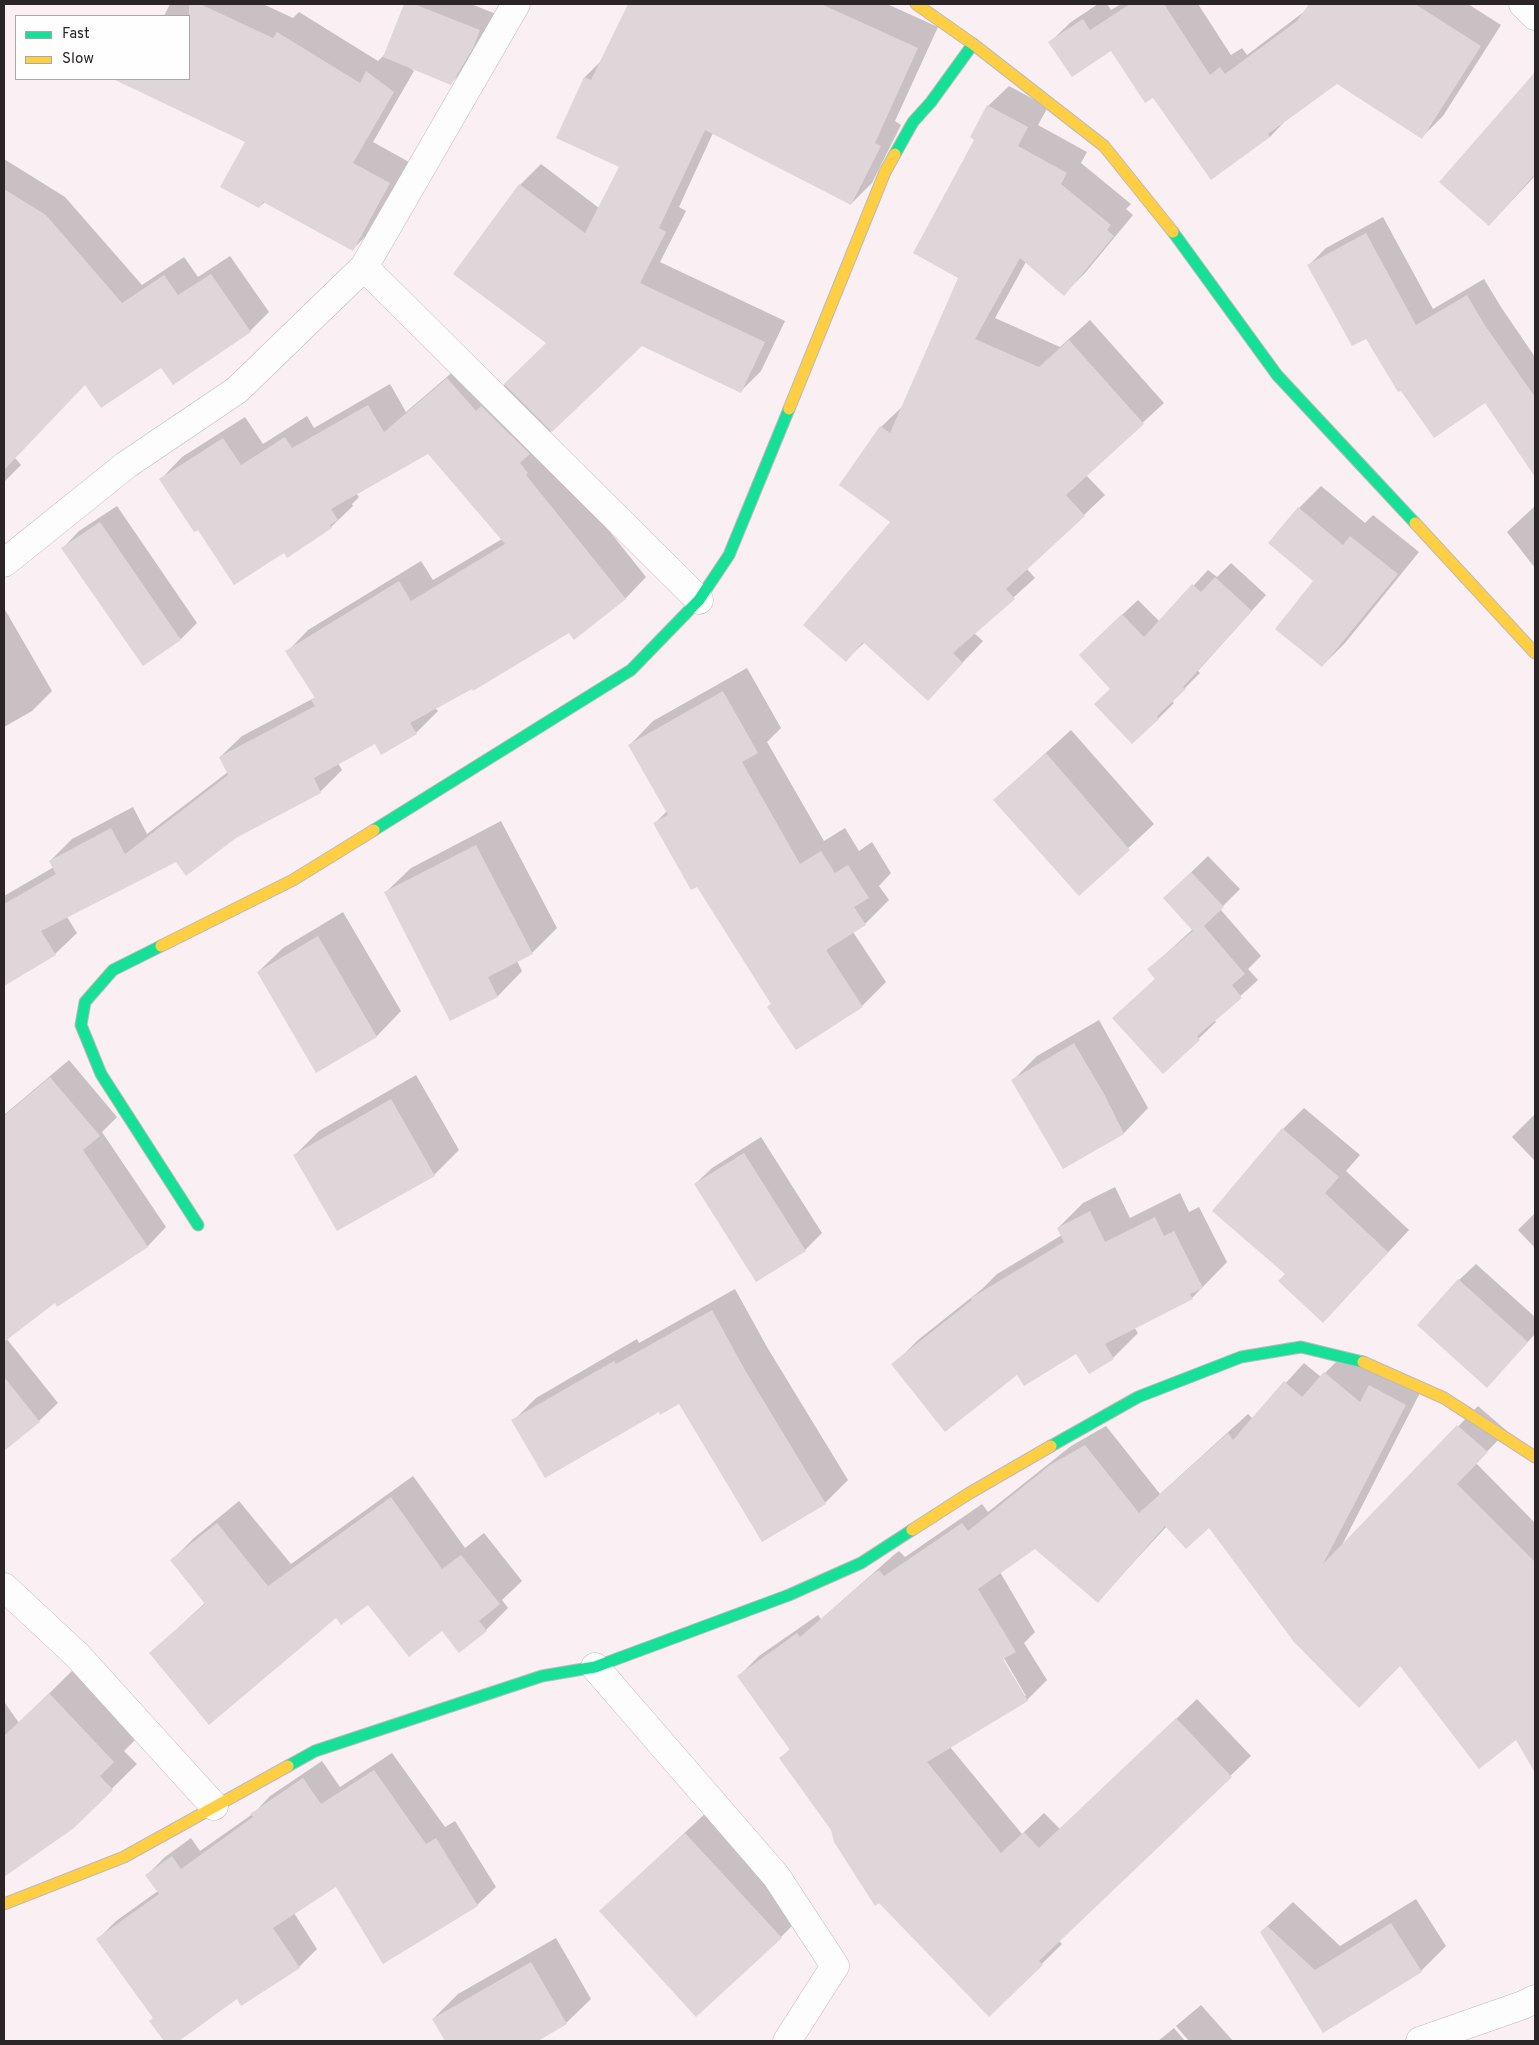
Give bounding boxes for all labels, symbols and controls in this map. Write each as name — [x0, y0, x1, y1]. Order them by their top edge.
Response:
legend — [15, 15, 190, 80]
text: Fast — [62, 25, 90, 44]
text: Slow — [62, 50, 94, 69]

